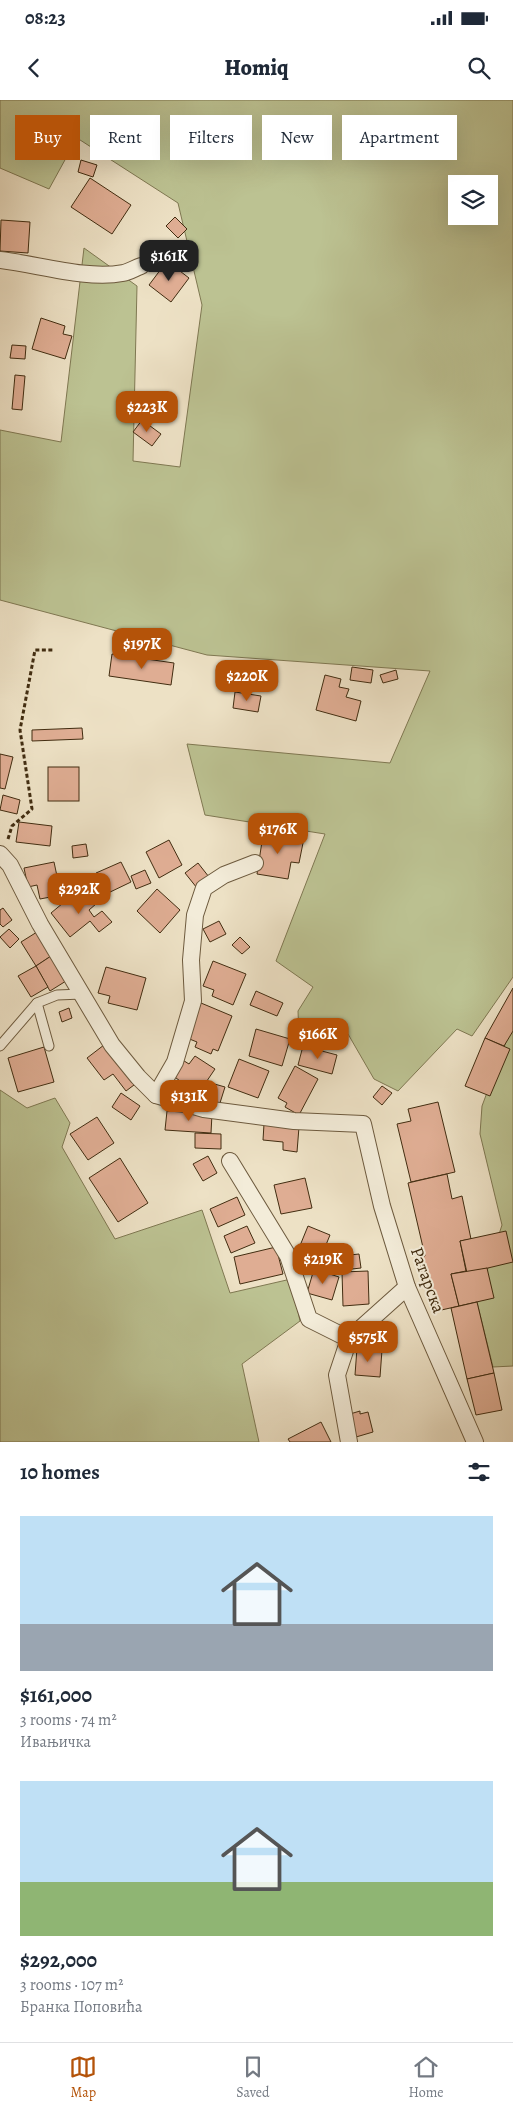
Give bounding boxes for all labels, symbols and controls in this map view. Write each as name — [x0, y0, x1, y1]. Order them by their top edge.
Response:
text: 08:23 — [25, 5, 66, 31]
text: Homiq — [225, 53, 288, 83]
icon: back — [20, 54, 48, 82]
icon: search — [465, 54, 493, 82]
chip: Buy — [15, 115, 80, 160]
chip: Rent — [90, 115, 160, 160]
chip: Filters — [170, 115, 252, 160]
chip: New — [262, 115, 332, 160]
chip: Apartment — [342, 115, 457, 160]
map controls — [448, 175, 498, 225]
button: layers — [448, 175, 498, 225]
pin: $161K — [134, 240, 204, 282]
text: $161K — [151, 245, 187, 267]
pin: $223K — [112, 390, 182, 433]
text: $223K — [127, 396, 167, 418]
pin: $197K — [107, 628, 177, 670]
text: $197K — [123, 633, 161, 655]
pin: $220K — [212, 660, 282, 702]
text: $220K — [226, 665, 268, 687]
pin: $176K — [243, 812, 313, 855]
text: $176K — [259, 818, 297, 840]
pin: $292K — [44, 872, 114, 915]
text: $292K — [59, 878, 99, 900]
pin: $166K — [283, 1018, 353, 1060]
text: $166K — [299, 1023, 337, 1045]
pin: $131K — [154, 1080, 224, 1122]
text: $131K — [171, 1085, 207, 1107]
pin: $219K — [288, 1242, 358, 1285]
street label: Ратарска — [405, 1244, 451, 1317]
text: $219K — [304, 1248, 342, 1270]
pin: $575K — [333, 1320, 403, 1363]
text: $575K — [349, 1326, 387, 1348]
text: 10 homes — [20, 1458, 100, 1486]
icon: filters — [465, 1458, 493, 1486]
icon: home — [212, 1549, 302, 1639]
text: $161,000 — [20, 1681, 92, 1709]
text: 3 rooms · 74 m² — [20, 1709, 117, 1731]
text: Ивањичка — [20, 1731, 91, 1753]
icon: home — [212, 1814, 302, 1904]
text: $292,000 — [20, 1946, 97, 1974]
text: 3 rooms · 107 m² — [20, 1974, 123, 1996]
text: Бранка Поповића — [20, 1996, 142, 2018]
tab: Map — [69, 2053, 97, 2102]
tab: Saved — [236, 2053, 270, 2102]
tab: Home — [408, 2053, 444, 2102]

